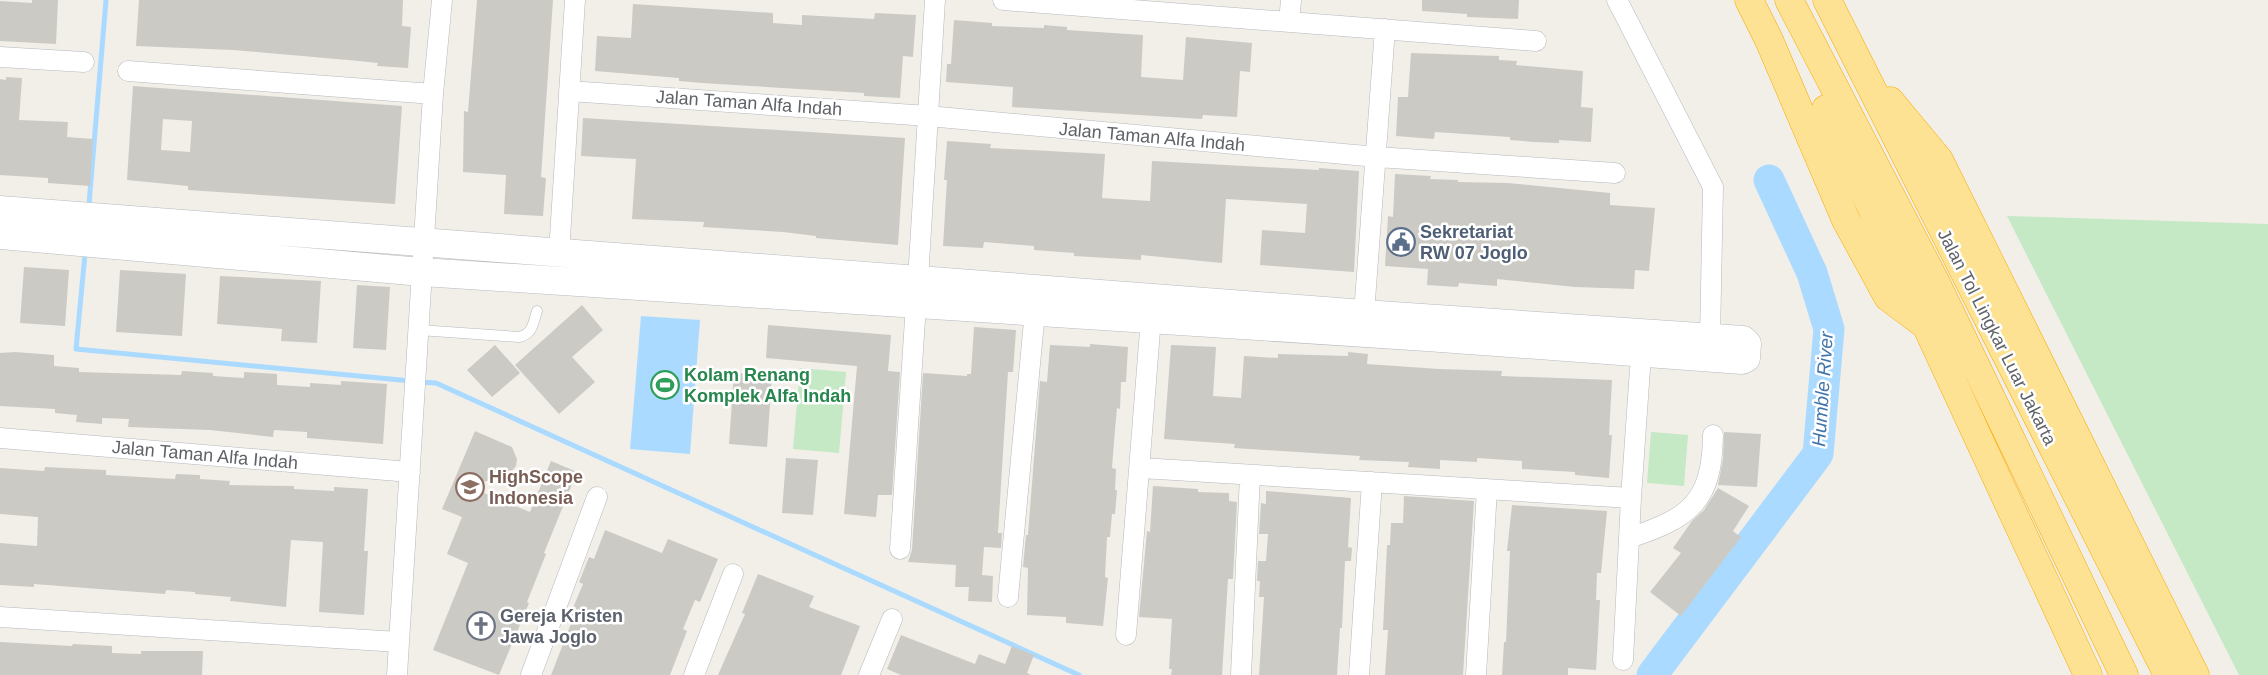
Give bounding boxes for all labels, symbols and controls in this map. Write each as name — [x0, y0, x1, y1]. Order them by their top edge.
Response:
street label: Jalan Taman Alfa Indah — [655, 87, 843, 119]
street label: Jalan Taman Alfa Indah — [1058, 119, 1246, 155]
place label: Sekretariat RW 07 Joglo — [1420, 222, 1528, 263]
street label: Jalan Tol Lingkar Luar Jakarta — [1934, 226, 2061, 449]
public building icon: Sekretariat RW 07 Joglo — [1386, 227, 1416, 257]
water label: Humble River — [1808, 330, 1837, 447]
place label: Kolam Renang Komplek Alfa Indah — [684, 365, 851, 406]
sports icon: Kolam Renang Komplek Alfa Indah — [650, 370, 680, 400]
street label: Jalan Taman Alfa Indah — [111, 437, 299, 473]
place label: HighScope Indonesia — [489, 467, 583, 508]
school or university icon: HighScope Indonesia — [455, 472, 485, 502]
place label: Gereja Kristen Jawa Joglo — [500, 606, 623, 647]
church icon: Gereja Kristen Jawa Joglo — [466, 611, 496, 641]

